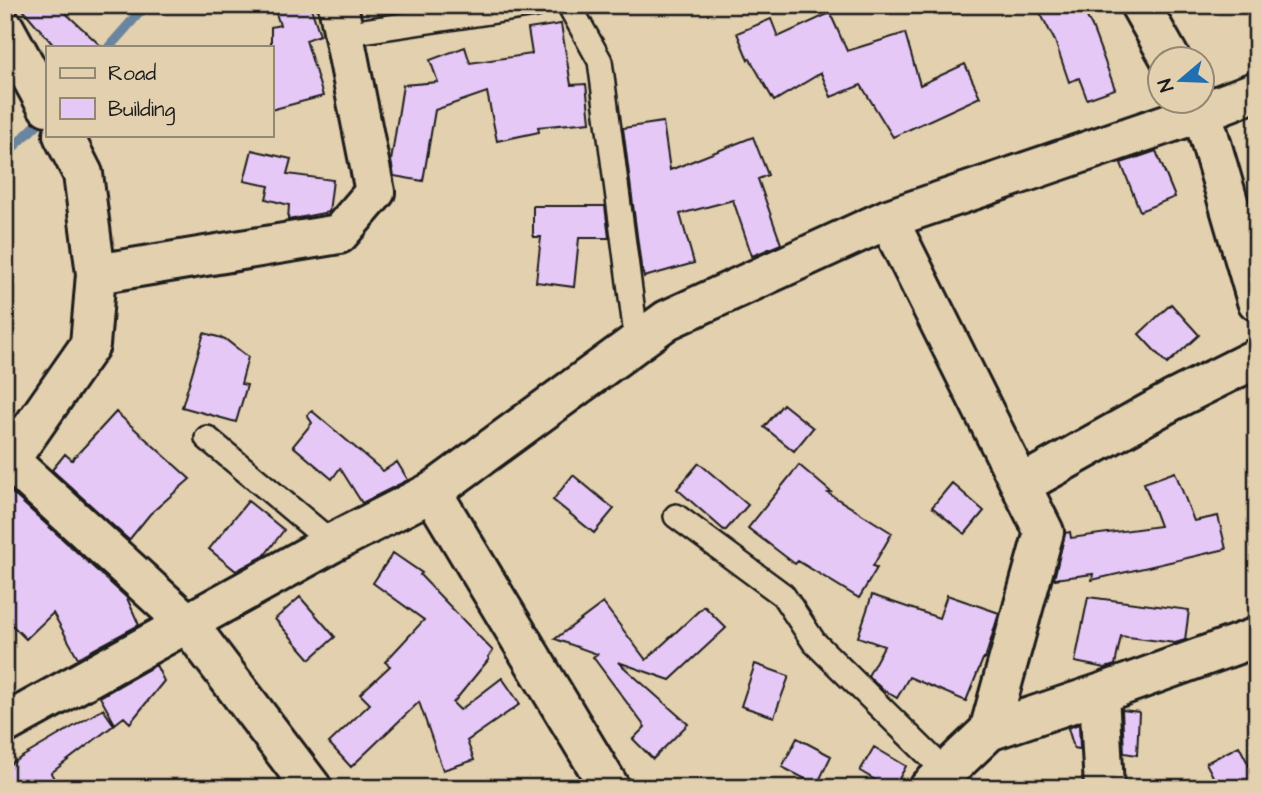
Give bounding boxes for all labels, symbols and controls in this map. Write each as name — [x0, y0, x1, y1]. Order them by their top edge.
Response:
legend — [46, 46, 273, 136]
north arrow — [1146, 46, 1216, 116]
text: Road — [108, 59, 156, 88]
text: N — [1152, 75, 1181, 95]
text: Building — [108, 95, 176, 126]

